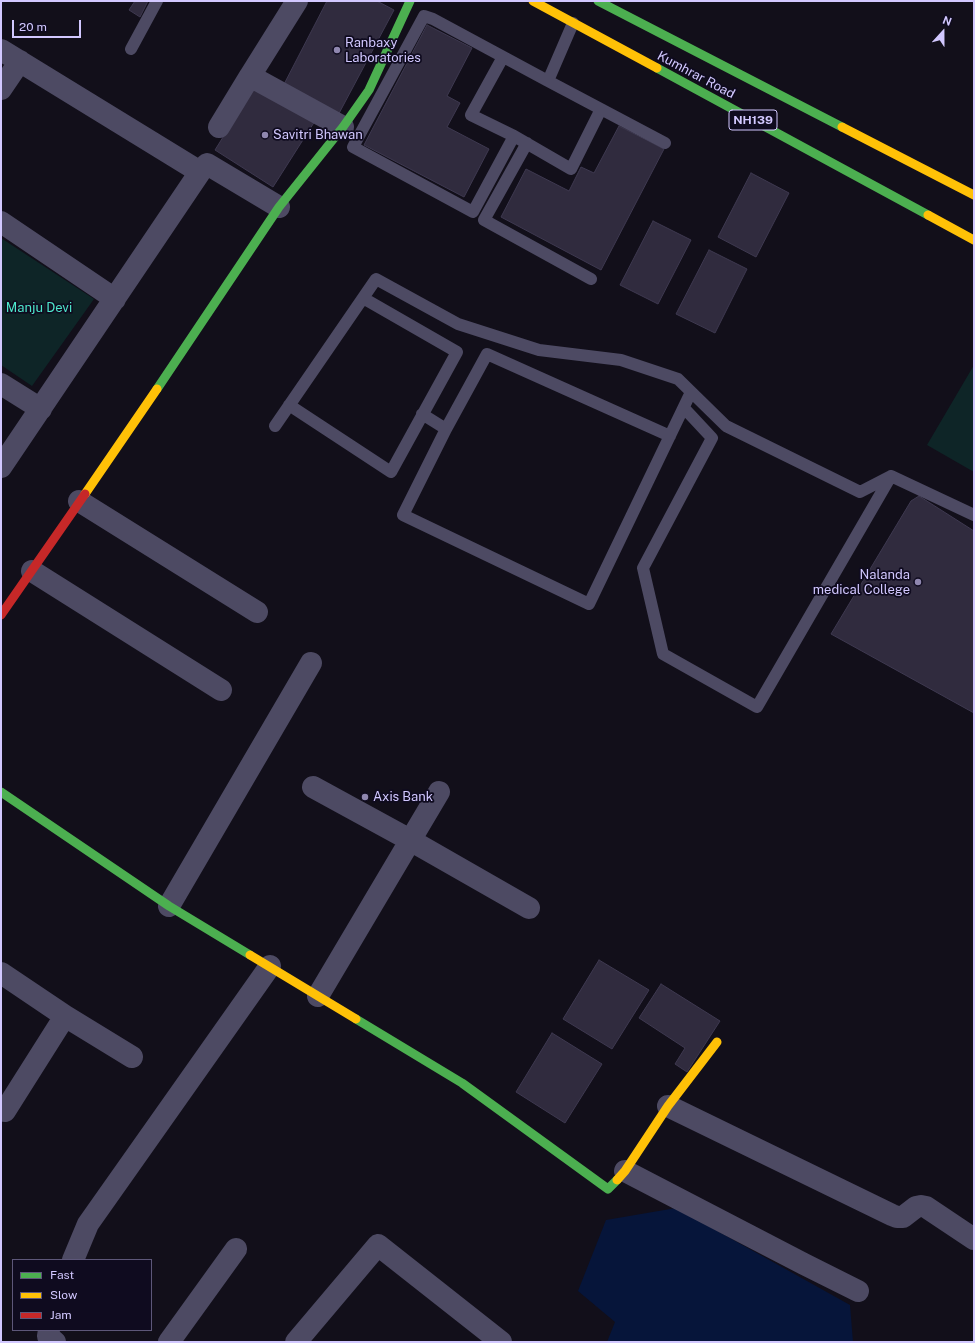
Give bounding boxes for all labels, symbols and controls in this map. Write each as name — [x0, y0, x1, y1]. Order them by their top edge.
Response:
scale bar — [14, 12, 83, 38]
north arrow — [923, 12, 963, 52]
text: N — [941, 14, 953, 28]
text: 20 m — [19, 20, 47, 34]
place label: Ranbaxy Laboratories — [345, 35, 421, 66]
marker: Ranbaxy Laboratories — [332, 45, 342, 55]
street label: Kumhrar Road — [654, 48, 738, 102]
road number: NH139 — [729, 110, 777, 130]
place label: Savitri Bhawan — [273, 127, 363, 143]
marker: Savitri Bhawan — [260, 130, 270, 140]
park label: Manju Devi — [6, 300, 72, 316]
place label: Nalanda medical College — [813, 567, 910, 598]
marker: Nalanda medical College — [913, 577, 923, 587]
place label: Axis Bank — [373, 789, 433, 805]
marker: Axis Bank — [360, 792, 370, 802]
legend — [12, 1259, 152, 1331]
text: Fast — [50, 1268, 74, 1282]
text: Slow — [50, 1288, 77, 1302]
text: Jam — [50, 1308, 72, 1322]

